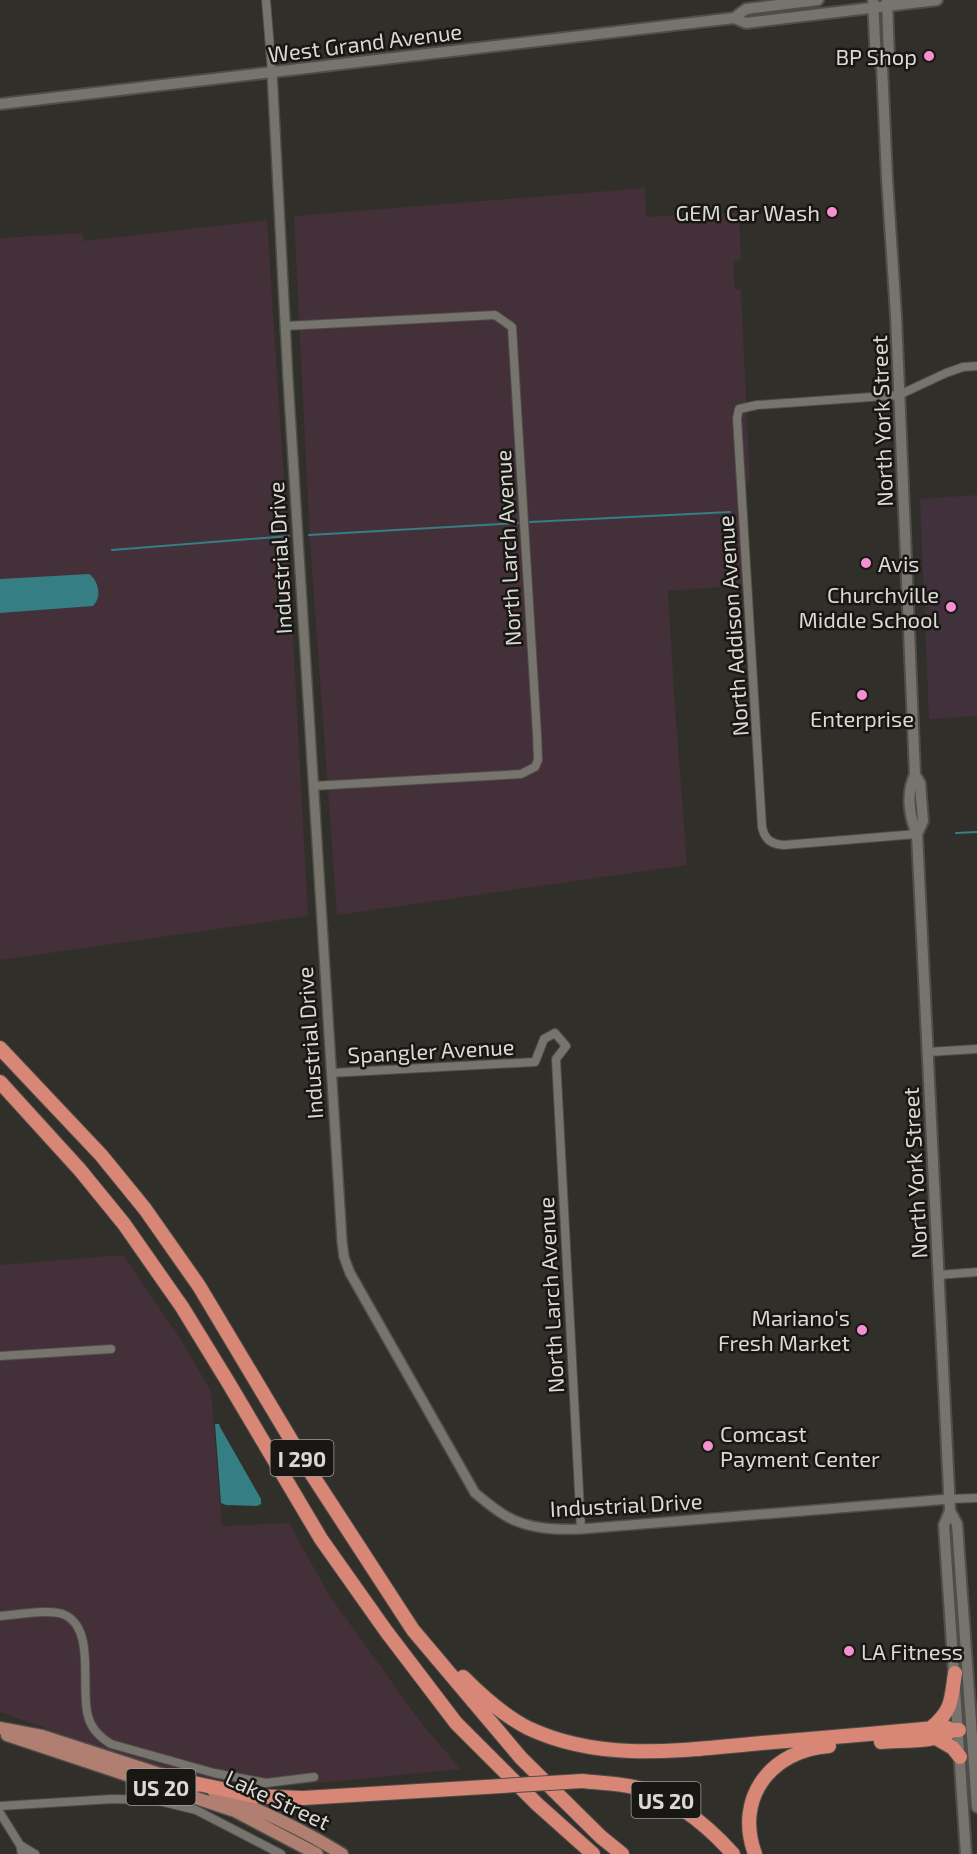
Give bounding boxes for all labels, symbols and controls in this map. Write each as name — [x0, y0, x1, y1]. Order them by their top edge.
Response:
street label: West Grand Avenue — [267, 17, 463, 67]
place label: BP Shop — [835, 43, 917, 69]
marker: BP Shop — [922, 49, 936, 63]
place label: GEM Car Wash — [675, 199, 820, 225]
marker: GEM Car Wash — [825, 205, 839, 219]
street label: North York Street — [865, 335, 897, 507]
street label: North Larch Avenue — [489, 449, 525, 647]
street label: Industrial Drive — [262, 481, 296, 635]
street label: North Addison Avenue — [711, 515, 753, 737]
place label: Avis — [878, 550, 920, 576]
marker: Avis — [859, 556, 873, 570]
place label: Churchville Middle School — [798, 581, 939, 632]
marker: Churchville Middle School — [944, 600, 958, 614]
marker: Enterprise — [855, 688, 869, 702]
place label: Enterprise — [810, 705, 914, 731]
street label: Industrial Drive — [291, 966, 327, 1120]
street label: Spangler Avenue — [347, 1033, 515, 1067]
street label: North York Street — [897, 1087, 931, 1259]
street label: North Larch Avenue — [532, 1196, 568, 1394]
place label: Mariano's Fresh Market — [718, 1304, 850, 1355]
marker: Mariano's Fresh Market — [855, 1323, 869, 1337]
place label: Comcast Payment Center — [720, 1420, 880, 1471]
marker: Comcast Payment Center — [701, 1439, 715, 1453]
road number: I 290 — [270, 1440, 334, 1476]
street label: Industrial Drive — [549, 1487, 703, 1521]
place label: LA Fitness — [861, 1638, 963, 1664]
marker: LA Fitness — [842, 1644, 856, 1658]
street label: Lake Street — [222, 1764, 334, 1834]
road number: US 20 — [126, 1769, 195, 1805]
road number: US 20 — [632, 1782, 700, 1818]

